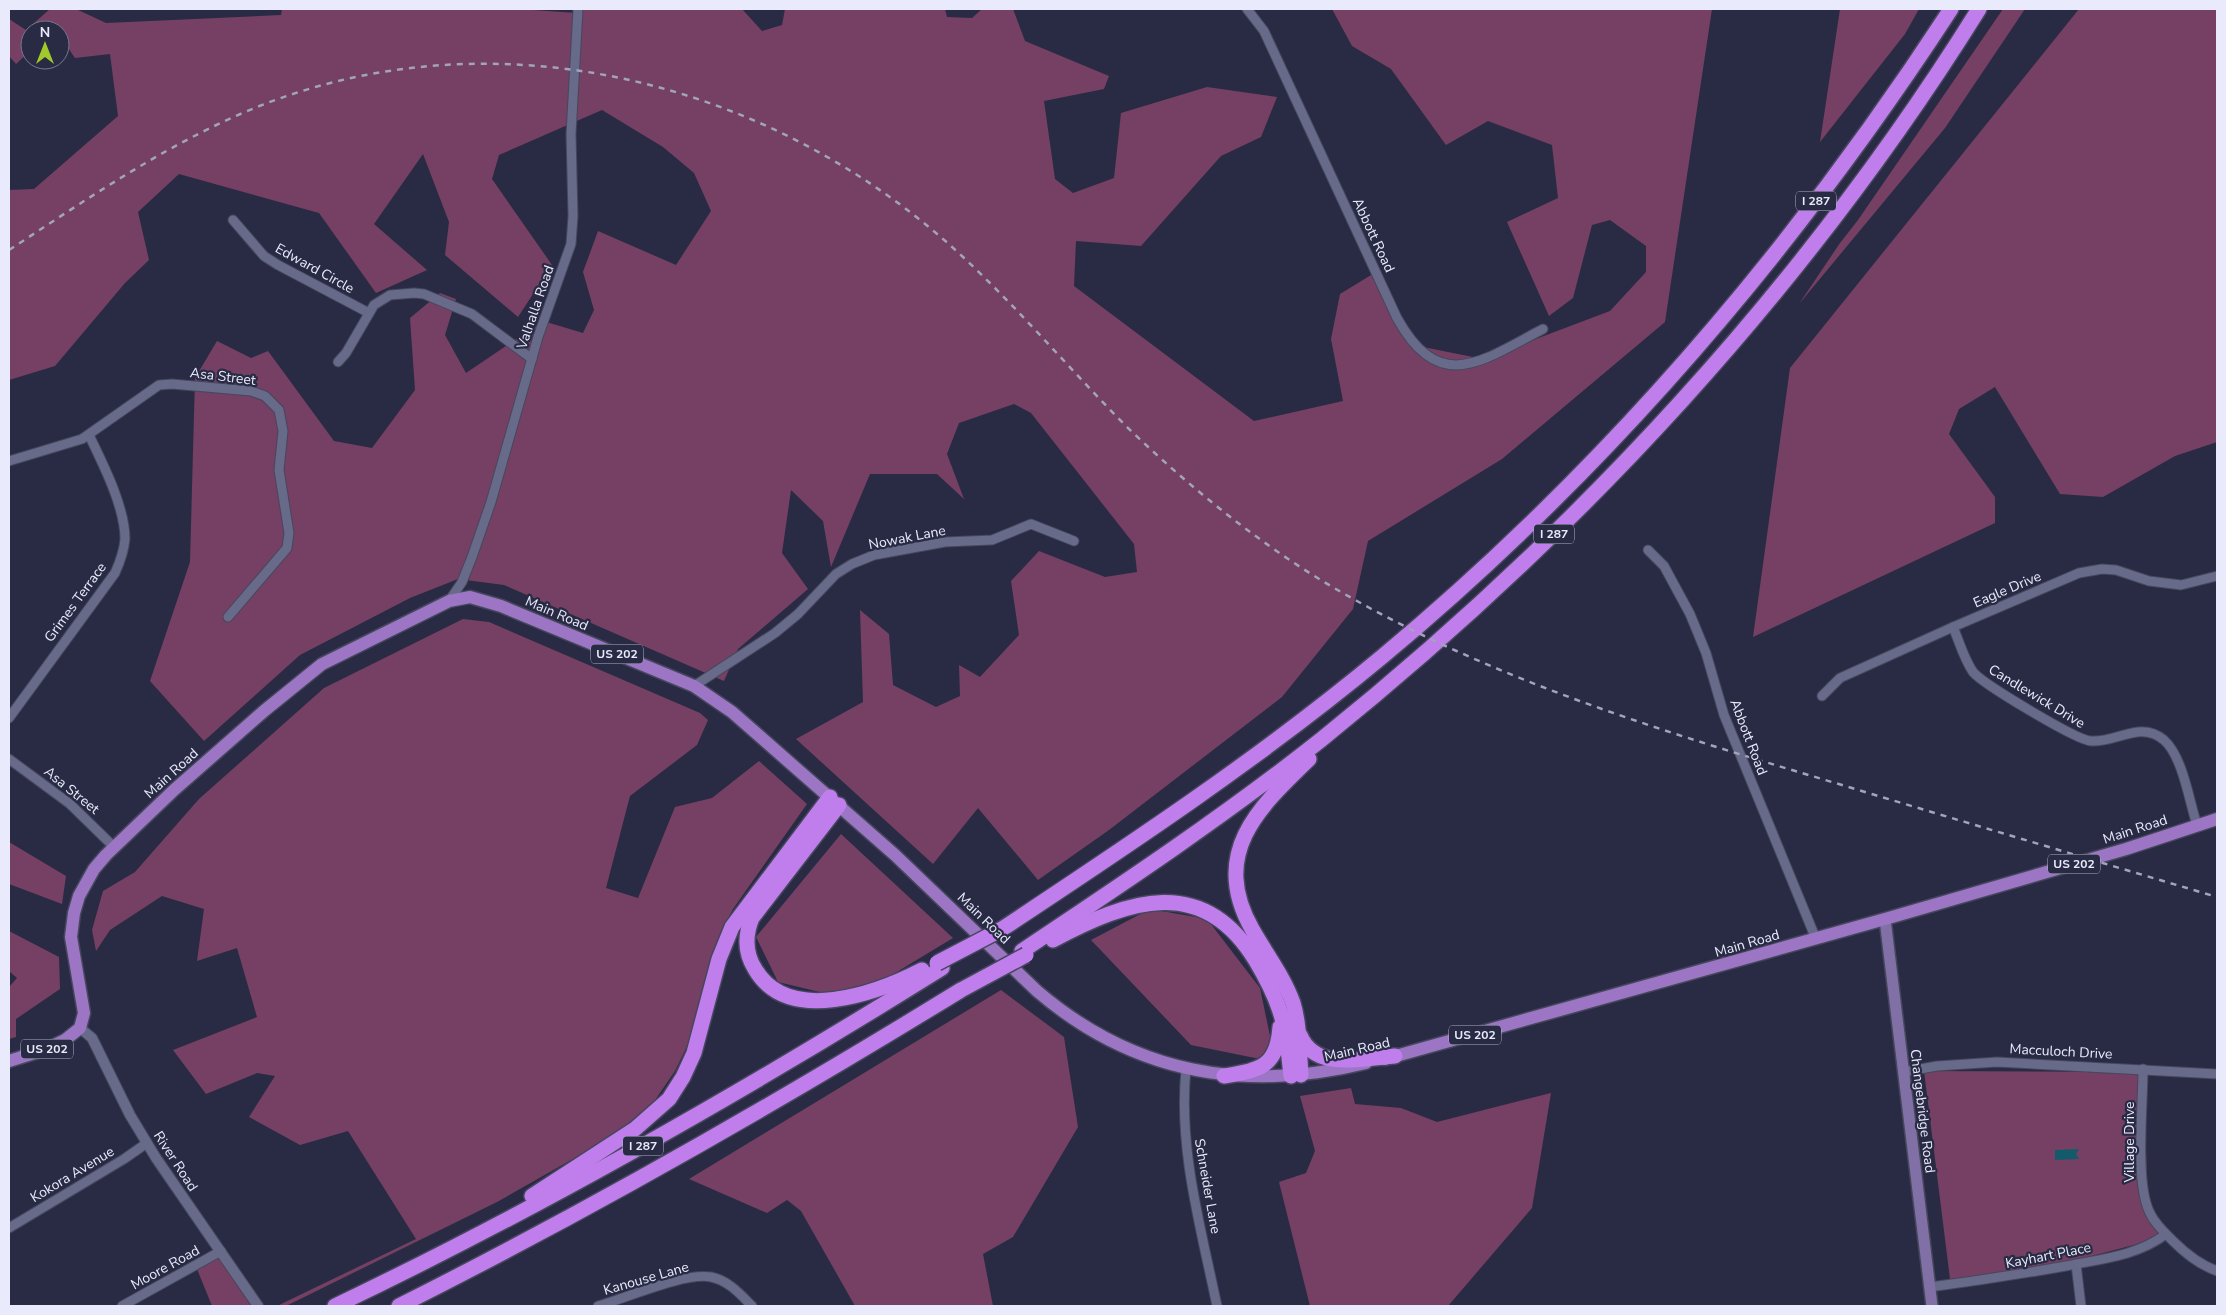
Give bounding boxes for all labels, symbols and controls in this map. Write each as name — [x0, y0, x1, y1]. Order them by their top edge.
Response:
north arrow — [20, 20, 70, 70]
text: N — [40, 23, 50, 42]
road number: I 287 — [1796, 192, 1836, 210]
street label: Abbott Road — [1348, 195, 1399, 275]
street label: Edward Circle — [272, 239, 358, 298]
street label: Valhalla Road — [512, 263, 559, 353]
street label: Asa Street — [189, 363, 257, 390]
street label: Nowak Lane — [867, 521, 947, 554]
road number: I 287 — [1534, 524, 1574, 544]
street label: Grimes Terrace — [40, 559, 111, 646]
street label: Eagle Drive — [1970, 567, 2044, 612]
street label: Main Road — [522, 592, 591, 635]
road number: US 202 — [591, 644, 643, 664]
street label: Candlewick Drive — [1985, 660, 2089, 733]
street label: Abbott Road — [1725, 696, 1772, 778]
street label: Main Road — [140, 744, 202, 803]
street label: Asa Street — [40, 762, 103, 819]
street label: Main Road — [2100, 810, 2170, 849]
road number: US 202 — [2048, 854, 2100, 874]
street label: Main Road — [953, 888, 1014, 948]
street label: Main Road — [1712, 925, 1782, 962]
road number: US 202 — [1449, 1026, 1501, 1044]
street label: Main Road — [1322, 1033, 1392, 1066]
street label: Macculoch Drive — [2009, 1039, 2113, 1064]
road number: US 202 — [21, 1040, 73, 1058]
street label: Changebridge Road — [1905, 1048, 1940, 1174]
street label: Village Drive — [2120, 1101, 2139, 1184]
street label: River Road — [149, 1127, 202, 1195]
road number: I 287 — [623, 1136, 663, 1156]
street label: Schneider Lane — [1190, 1137, 1225, 1235]
street label: Kokora Avenue — [27, 1142, 118, 1207]
street label: Kayhart Place — [2004, 1238, 2092, 1273]
street label: Moore Road — [127, 1241, 203, 1294]
street label: Kanouse Lane — [601, 1257, 691, 1300]

